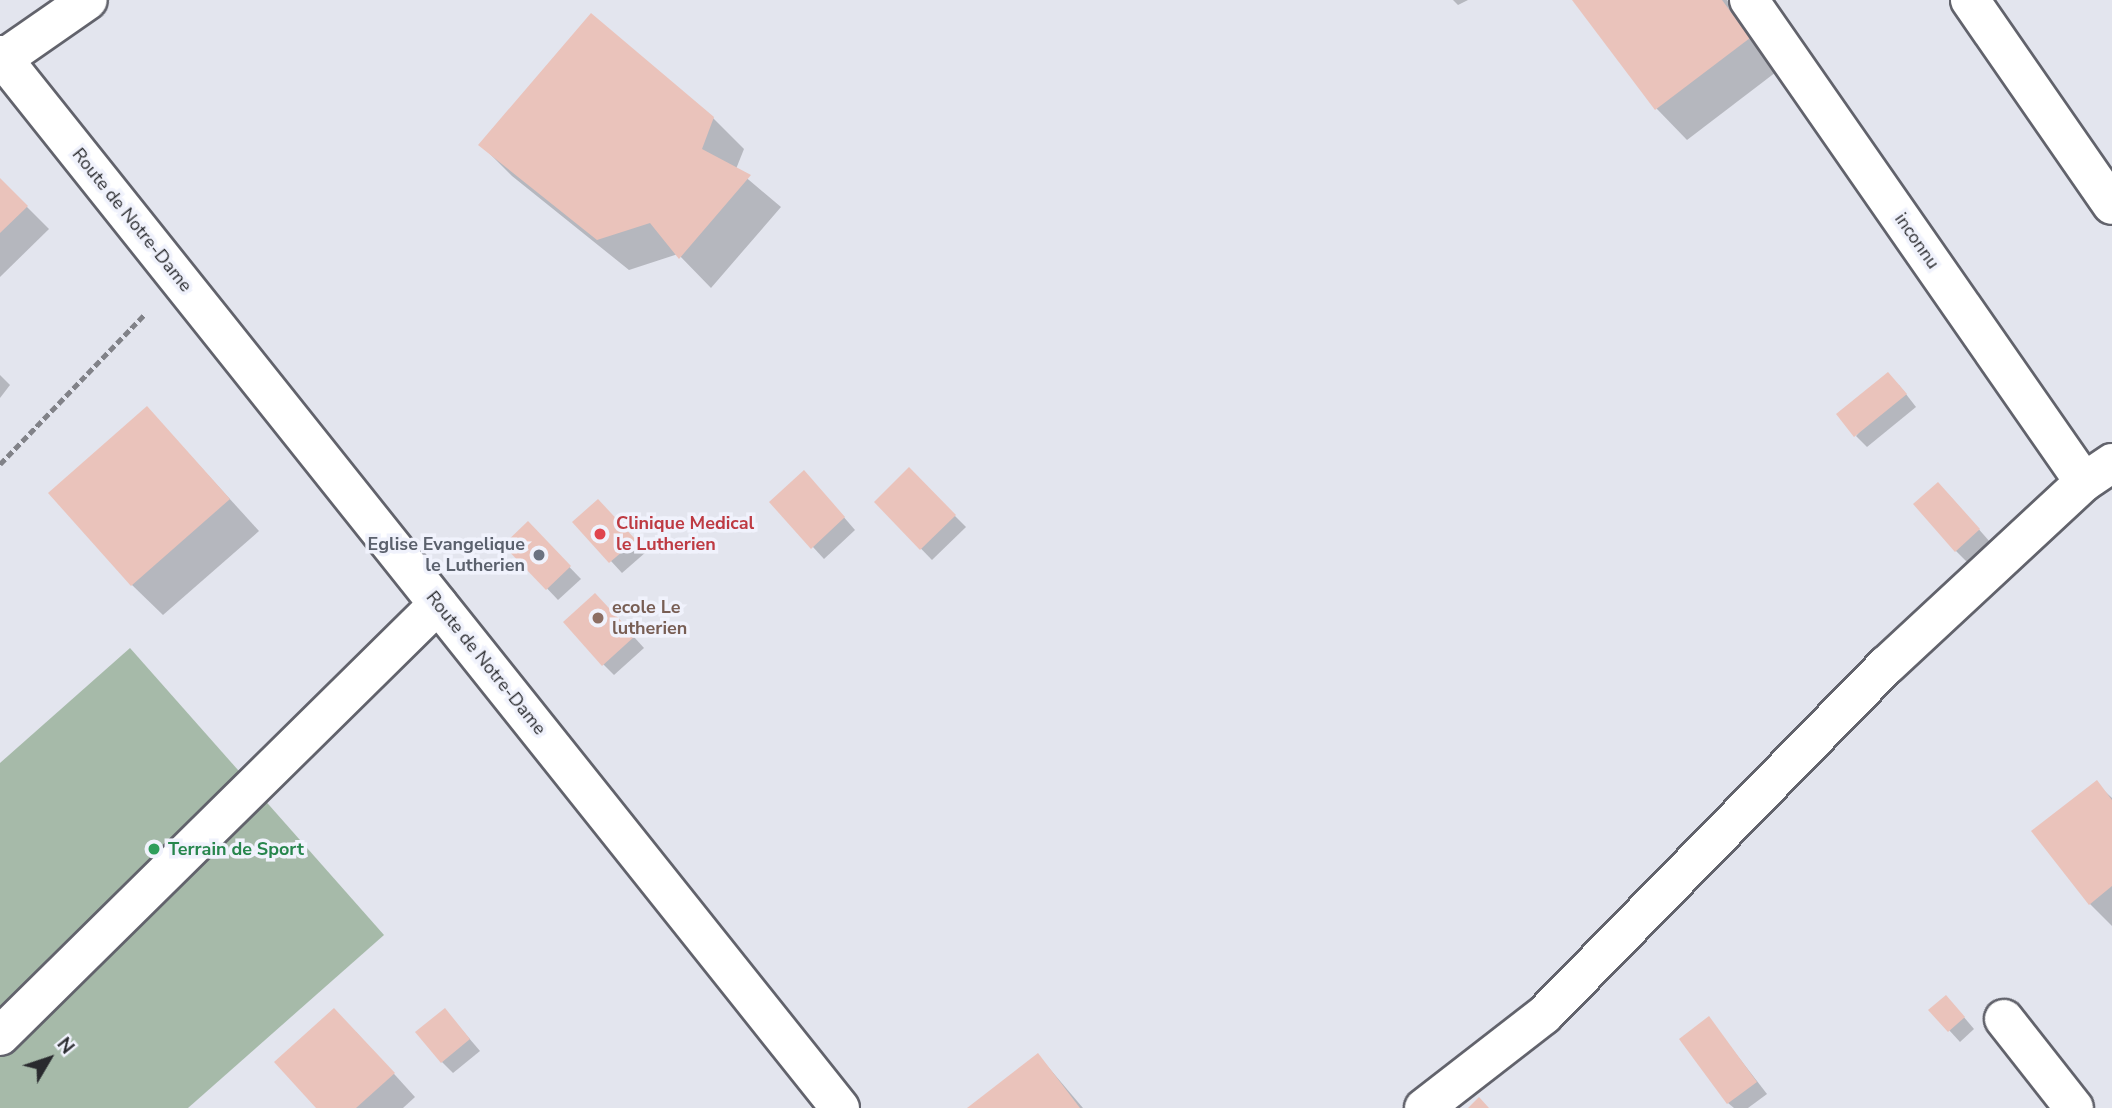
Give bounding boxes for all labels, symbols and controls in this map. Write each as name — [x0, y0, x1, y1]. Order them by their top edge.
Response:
street label: Route de Notre-Dame — [68, 144, 196, 296]
street label: inconnu — [1890, 209, 1944, 273]
place label: Clinique Medical le Lutherien — [616, 513, 754, 556]
marker: Clinique Medical le Lutherien — [590, 524, 610, 544]
place label: Eglise Evangelique le Lutherien — [367, 534, 525, 576]
marker: Eglise Evangelique le Lutherien — [531, 547, 547, 563]
street label: Route de Notre-Dame — [422, 587, 550, 739]
place label: ecole Le lutherien — [612, 597, 687, 640]
marker: ecole Le lutherien — [590, 610, 606, 626]
place label: Terrain de Sport — [168, 838, 304, 860]
marker: Terrain de Sport — [146, 841, 162, 857]
north arrow — [14, 1024, 84, 1094]
text: N — [51, 1032, 80, 1059]

